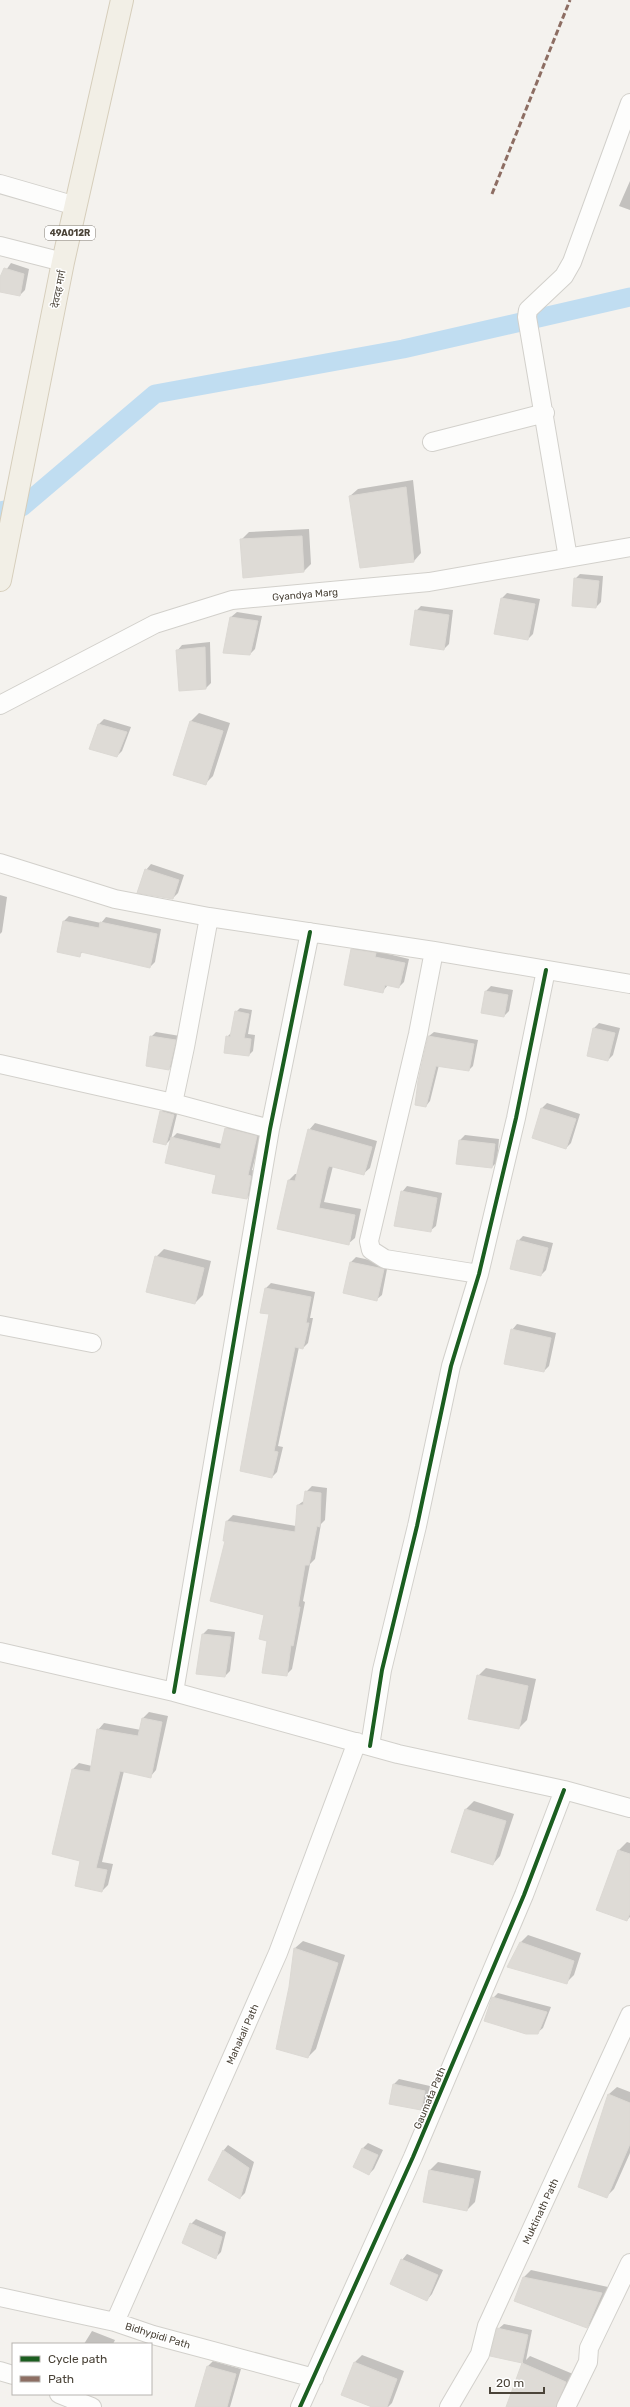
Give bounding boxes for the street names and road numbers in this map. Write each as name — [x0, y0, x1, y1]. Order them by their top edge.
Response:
road number: 49A012R — [45, 226, 95, 240]
street label: देवदह मार्ग — [49, 268, 69, 309]
street label: Gyandya Marg — [272, 586, 339, 604]
street label: Mahakali Path — [224, 2002, 262, 2066]
street label: Gaumata Path — [411, 2065, 448, 2131]
street label: Muktinath Path — [520, 2177, 561, 2246]
street label: Bidhypidi Path — [124, 2320, 192, 2352]

